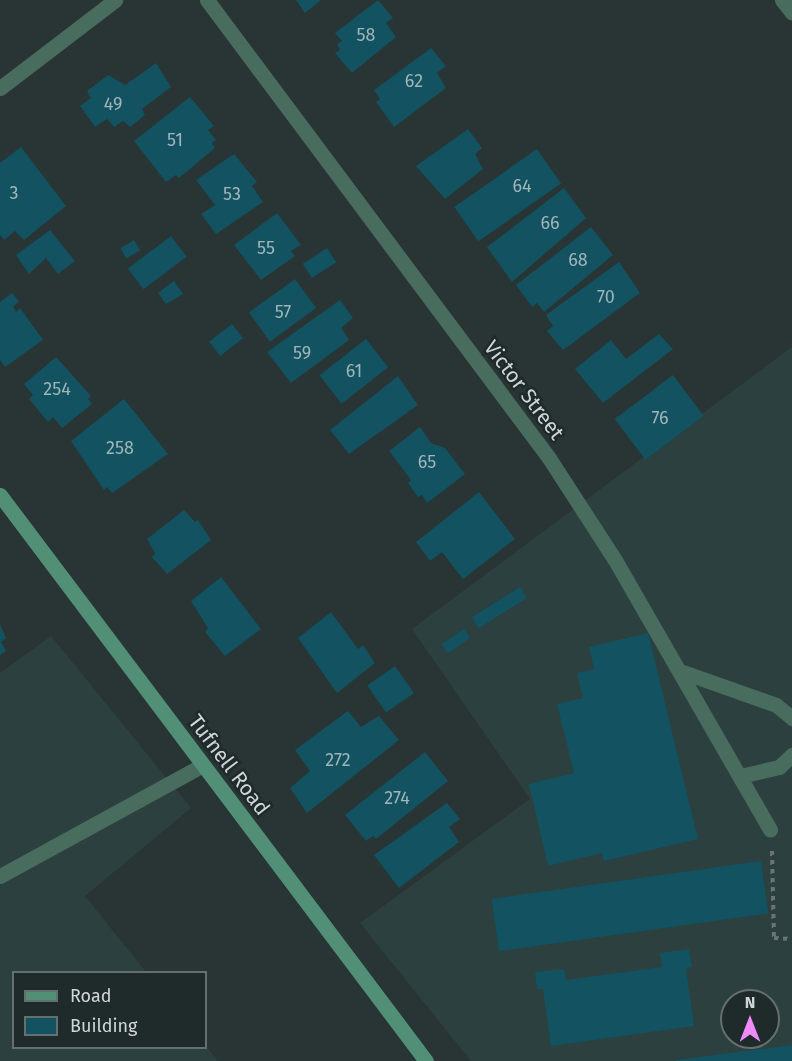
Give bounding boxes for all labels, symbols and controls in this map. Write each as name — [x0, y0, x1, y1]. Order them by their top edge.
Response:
house number: 58 — [357, 24, 375, 46]
house number: 62 — [405, 70, 423, 92]
house number: 49 — [104, 93, 122, 115]
house number: 51 — [167, 129, 183, 151]
house number: 64 — [512, 175, 532, 197]
house number: 3 — [10, 182, 18, 204]
house number: 53 — [223, 183, 241, 205]
house number: 66 — [540, 212, 560, 234]
house number: 55 — [257, 237, 275, 259]
house number: 68 — [568, 249, 588, 271]
house number: 70 — [597, 286, 615, 308]
house number: 57 — [275, 301, 291, 323]
street label: Victor Street — [478, 335, 570, 445]
house number: 59 — [293, 342, 311, 364]
house number: 61 — [346, 360, 362, 382]
house number: 254 — [43, 378, 71, 400]
house number: 76 — [651, 407, 669, 429]
house number: 258 — [106, 437, 134, 459]
house number: 65 — [418, 451, 436, 473]
street label: Tufnell Road — [183, 710, 275, 820]
house number: 272 — [325, 749, 351, 771]
house number: 274 — [384, 787, 410, 809]
legend — [12, 971, 207, 1049]
text: Road — [70, 985, 112, 1007]
north arrow — [720, 989, 780, 1049]
text: N — [745, 993, 755, 1012]
text: Building — [70, 1015, 137, 1037]

